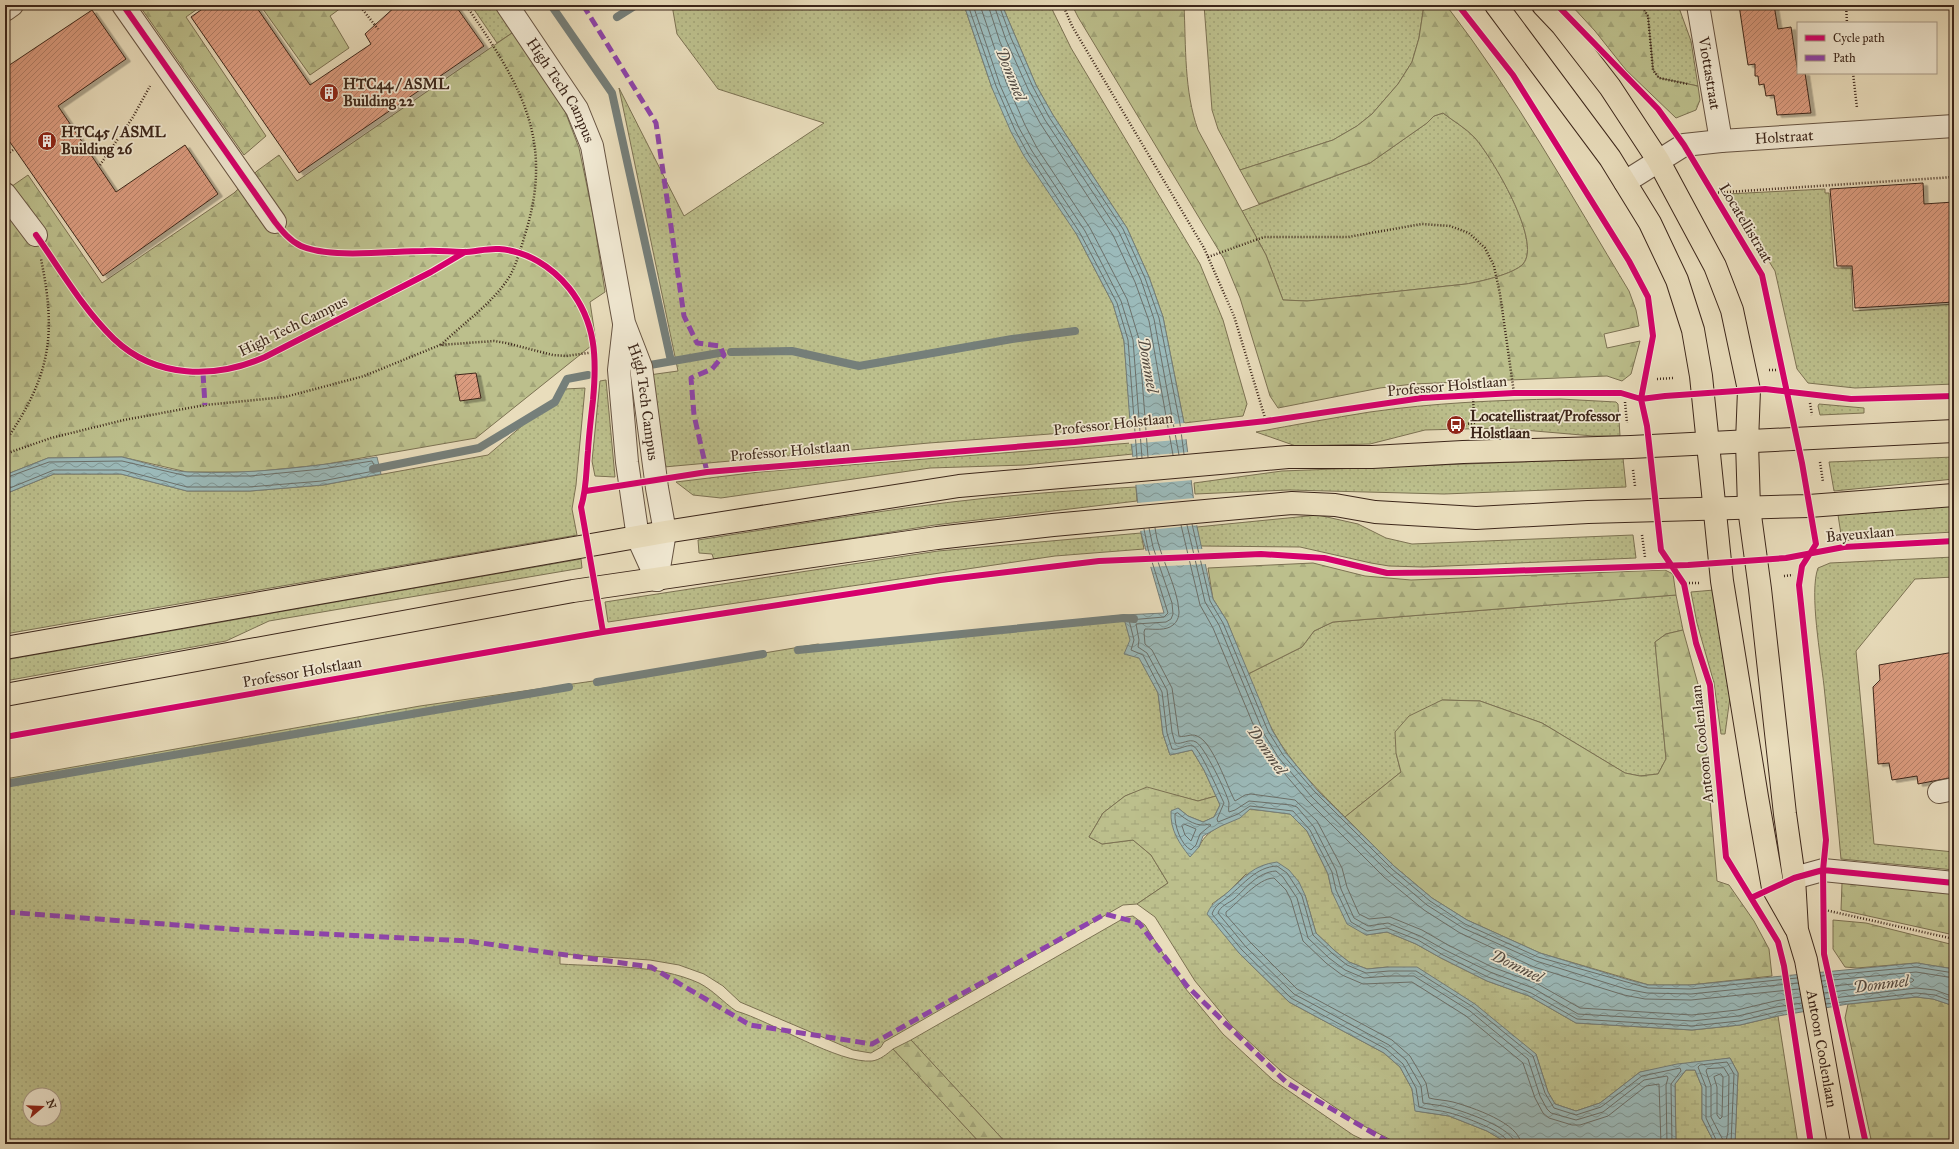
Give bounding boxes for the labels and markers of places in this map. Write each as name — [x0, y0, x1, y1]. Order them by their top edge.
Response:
place label: HTC44 / ASML Building 22 — [343, 75, 450, 111]
building icon: HTC44 / ASML Building 22 — [318, 82, 340, 104]
place label: HTC45 / ASML Building 26 — [61, 123, 167, 159]
building icon: HTC45 / ASML Building 26 — [36, 130, 58, 152]
place label: Locatellistraat/Professor Holstlaan — [1470, 407, 1621, 442]
bus stop icon: Locatellistraat/Professor Holstlaan — [1445, 414, 1467, 436]

